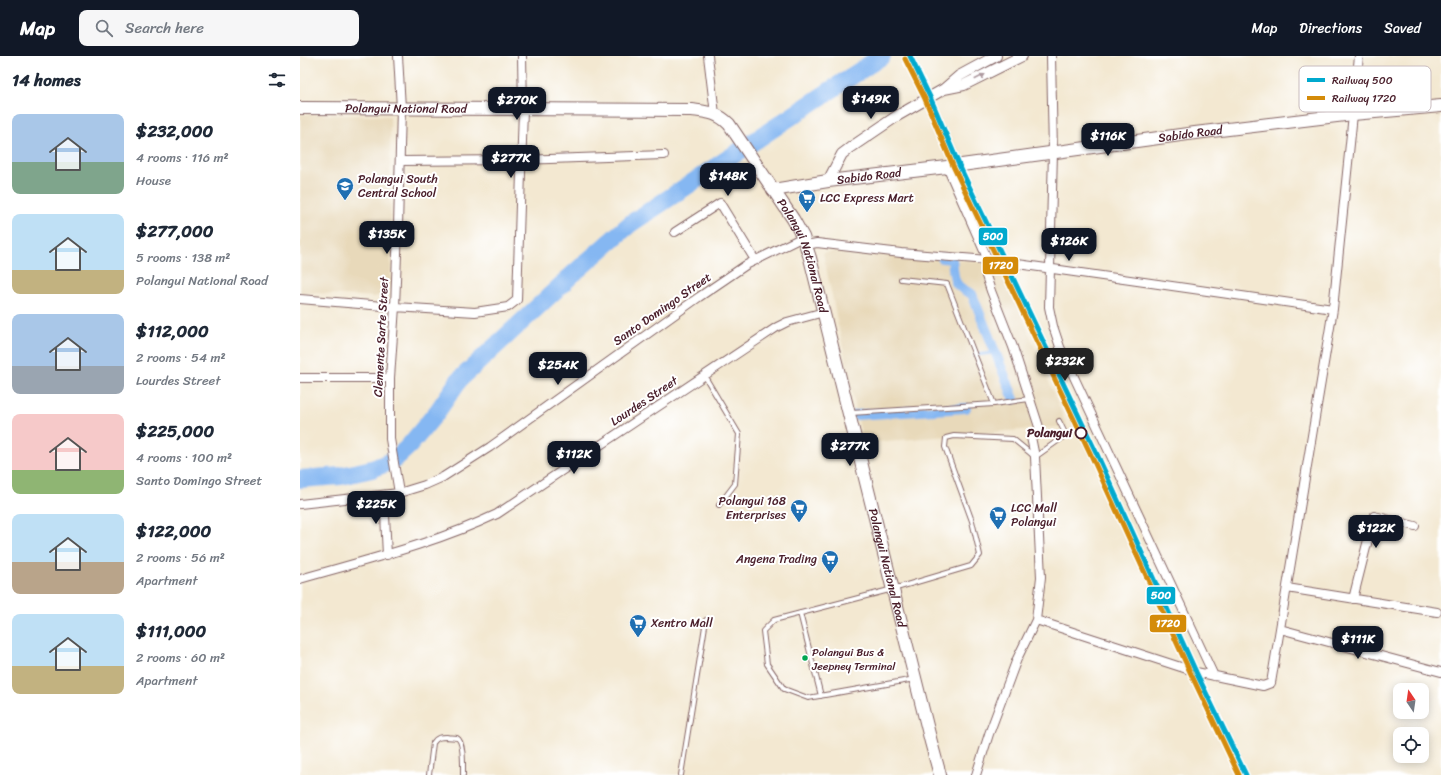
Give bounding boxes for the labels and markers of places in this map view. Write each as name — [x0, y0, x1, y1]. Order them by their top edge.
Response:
pin: $149K — [843, 86, 899, 120]
pin: $270K — [489, 87, 545, 121]
pin: $116K — [1080, 123, 1136, 157]
pin: $277K — [483, 145, 539, 179]
pin: $148K — [700, 163, 756, 197]
place label: Polangui South Central School — [358, 168, 438, 204]
school or university icon: Polangui South Central School — [335, 176, 355, 201]
place label: LCC Express Mart — [820, 187, 914, 209]
supermarket icon: LCC Express Mart — [797, 188, 817, 213]
pin: $135K — [359, 221, 415, 255]
pin: $126K — [1041, 228, 1097, 262]
pin: $232K — [1037, 348, 1093, 382]
pin: $254K — [530, 352, 586, 386]
place label: Polangui — [1027, 422, 1073, 444]
marker: Polangui — [1074, 426, 1088, 440]
pin: $277K — [822, 433, 878, 467]
pin: $112K — [546, 441, 602, 475]
place label: Polangui 168 Enterprises — [719, 490, 786, 526]
pin: $225K — [348, 491, 404, 525]
place label: LCC Mall Polangui — [1011, 497, 1058, 533]
supermarket icon: Polangui 168 Enterprises — [789, 498, 809, 523]
supermarket icon: LCC Mall Polangui — [988, 505, 1008, 530]
pin: $122K — [1348, 515, 1404, 549]
place label: Angena Trading — [735, 548, 817, 570]
supermarket icon: Angena Trading — [820, 549, 840, 574]
place label: Xentro Mall — [650, 612, 713, 634]
supermarket icon: Xentro Mall — [628, 613, 648, 638]
pin: $111K — [1330, 626, 1386, 660]
place label: Polangui Bus & Jeepney Terminal — [811, 643, 896, 676]
marker: Polangui Bus & Jeepney Terminal — [800, 653, 810, 663]

